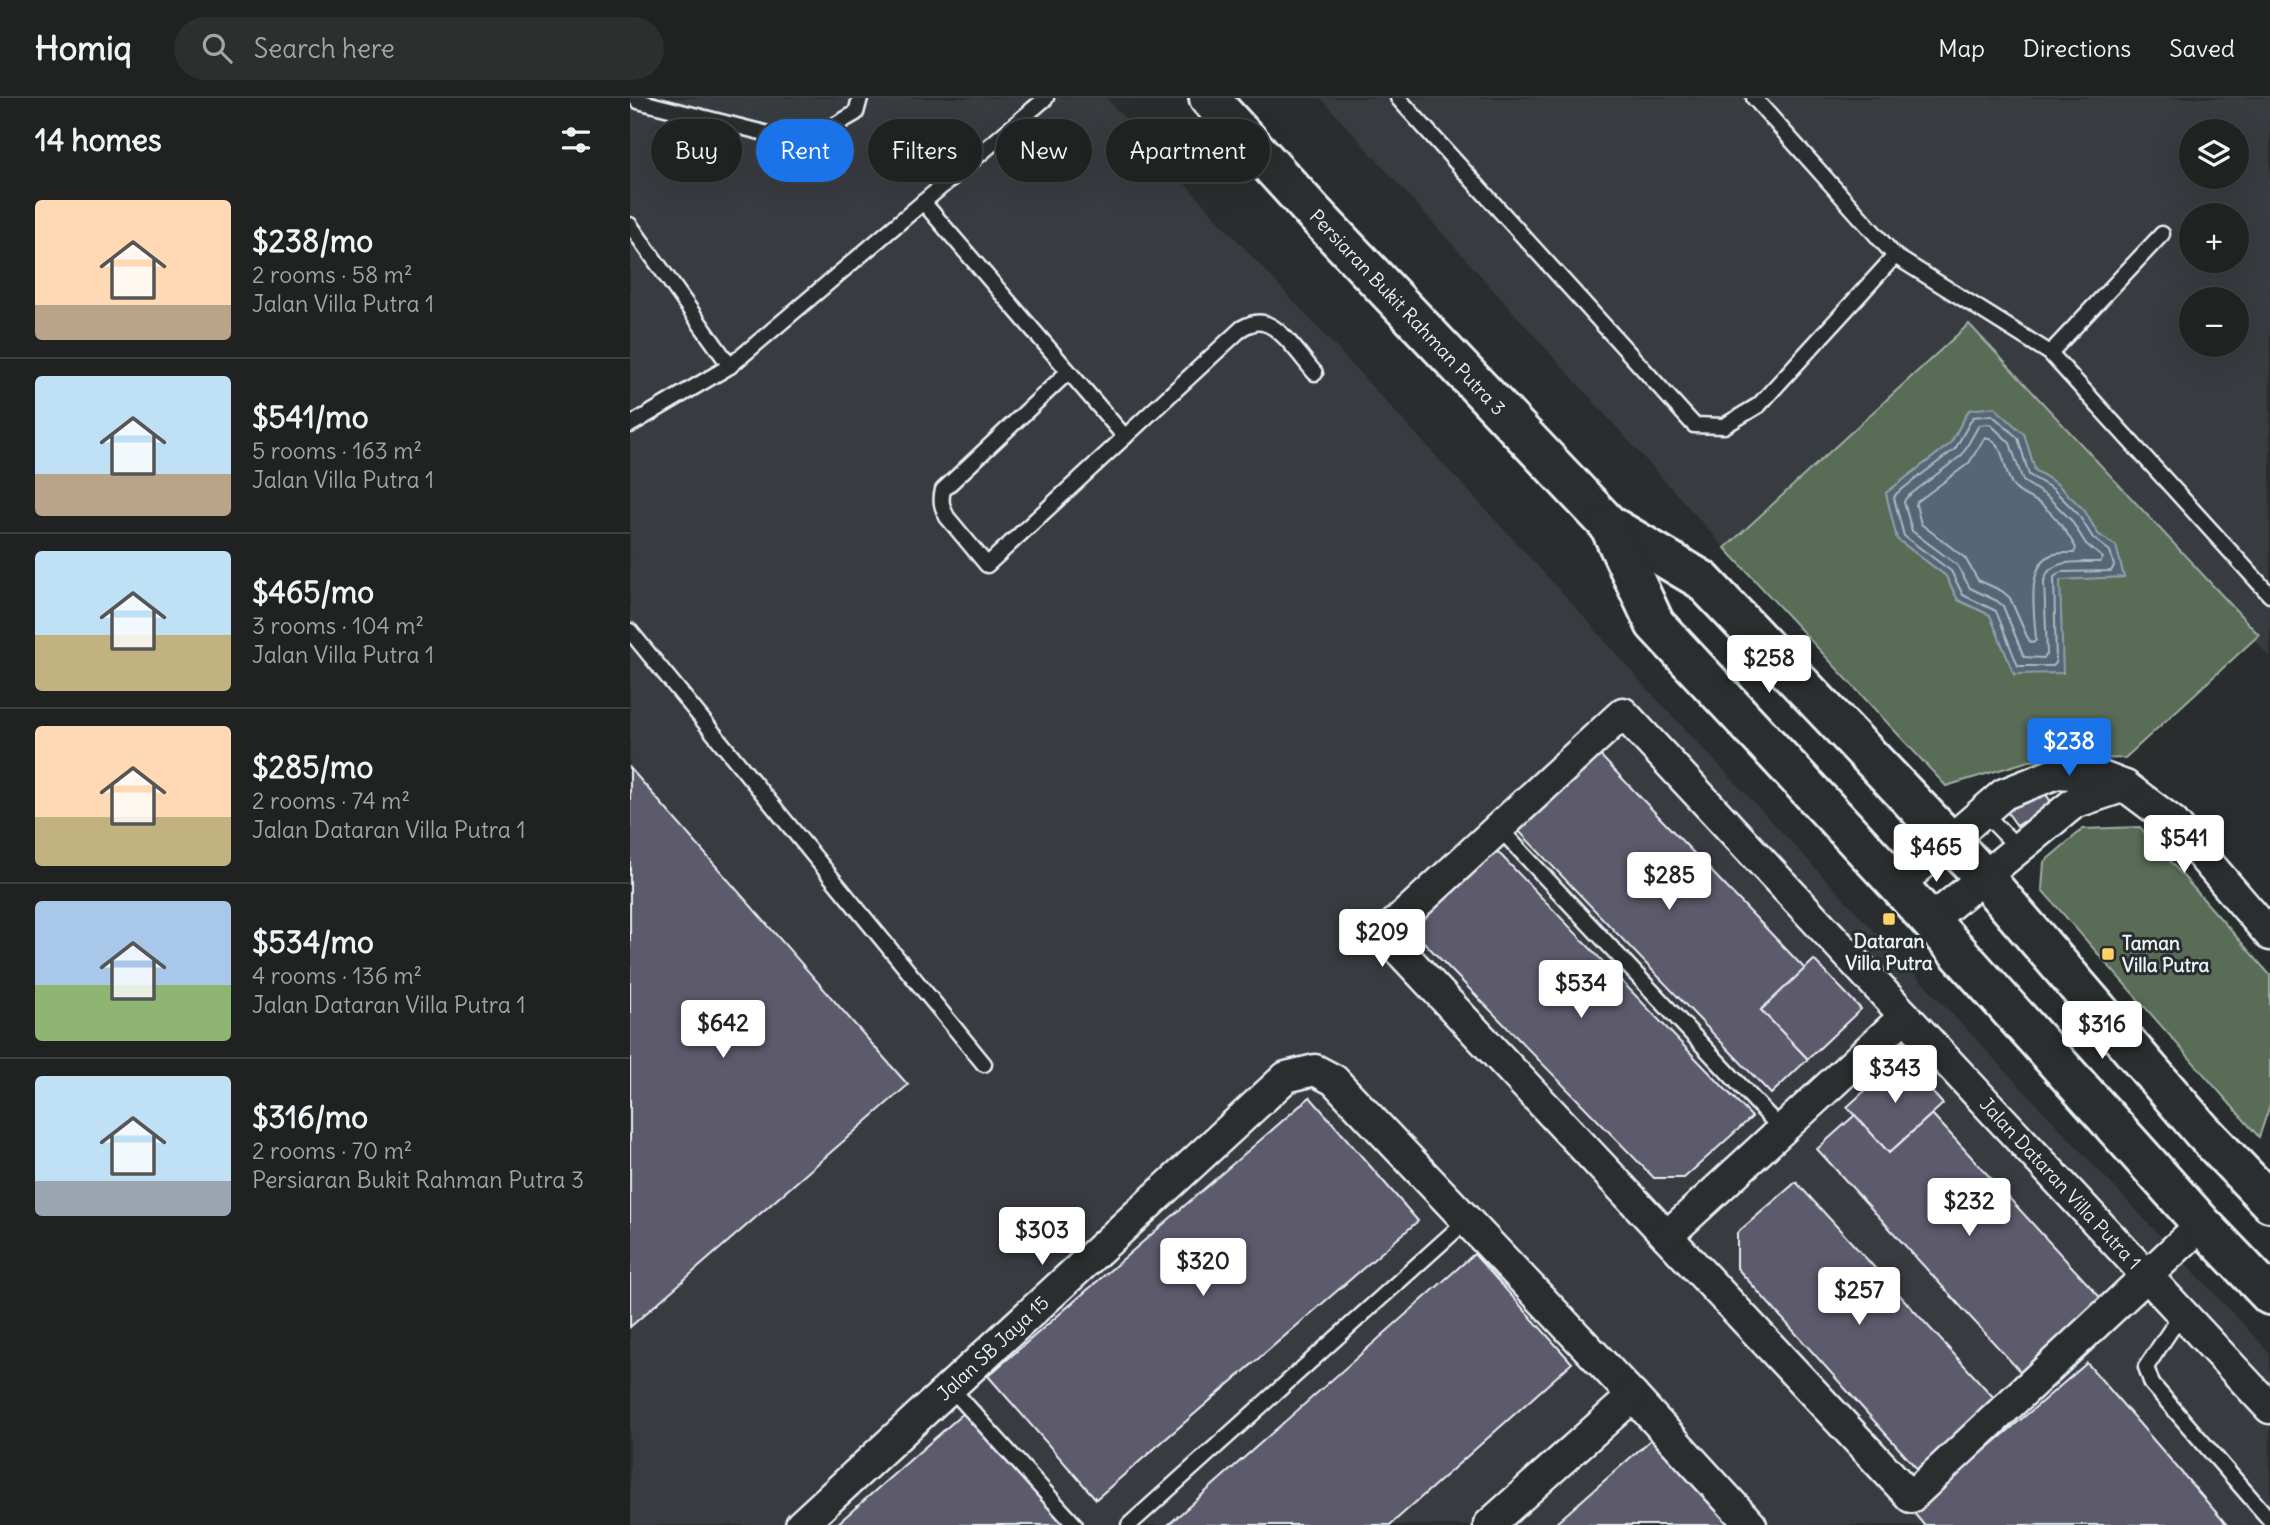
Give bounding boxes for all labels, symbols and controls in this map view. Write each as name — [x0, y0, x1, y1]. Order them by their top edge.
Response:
search box — [174, 17, 664, 80]
text: Homiq — [35, 27, 132, 69]
icon: search — [198, 29, 236, 67]
text: Search here — [254, 32, 395, 65]
text: Map — [1938, 33, 1985, 63]
text: Directions — [2023, 33, 2131, 63]
text: Saved — [2169, 33, 2235, 63]
chip: Buy — [651, 119, 742, 182]
chip: Rent — [756, 119, 854, 182]
chip: Filters — [868, 119, 982, 182]
chip: New — [996, 119, 1092, 182]
chip: Apartment — [1106, 119, 1270, 182]
map controls — [2179, 119, 2249, 357]
button: layers — [2179, 119, 2249, 189]
text: 14 homes — [35, 121, 162, 159]
icon: filters — [557, 121, 595, 159]
button: + — [2179, 203, 2249, 273]
street label: Persiaran Bukit Rahman Putra 3 — [1305, 204, 1511, 420]
text: $238/mo — [252, 222, 373, 260]
icon: home — [91, 228, 175, 312]
text: 2 rooms · 58 m² — [252, 260, 413, 289]
button: − — [2179, 287, 2249, 357]
text: Jalan Villa Putra 1 — [252, 289, 434, 318]
text: $541/mo — [252, 398, 369, 436]
icon: home — [91, 404, 175, 488]
text: 5 rooms · 163 m² — [252, 436, 422, 465]
text: Jalan Villa Putra 1 — [252, 465, 434, 494]
text: $465/mo — [252, 573, 374, 611]
icon: home — [91, 579, 175, 663]
text: 3 rooms · 104 m² — [252, 611, 424, 640]
pin: $258 — [1728, 636, 1810, 695]
text: Jalan Villa Putra 1 — [252, 640, 434, 669]
text: $258 — [1743, 643, 1795, 672]
pin: $238 — [2028, 718, 2110, 778]
text: $238 — [2043, 726, 2095, 755]
text: $285/mo — [252, 748, 373, 786]
icon: home — [91, 754, 175, 838]
text: 2 rooms · 74 m² — [252, 786, 410, 815]
text: Jalan Dataran Villa Putra 1 — [252, 815, 526, 844]
pin: $541 — [2143, 816, 2225, 875]
text: $541 — [2160, 823, 2208, 852]
pin: $465 — [1895, 824, 1977, 884]
text: $465 — [1910, 832, 1962, 861]
pin: $285 — [1628, 852, 1710, 912]
text: $285 — [1643, 860, 1695, 889]
pin: $209 — [1341, 910, 1423, 969]
marker: Dataran Villa Putra — [1881, 911, 1897, 927]
text: $209 — [1355, 917, 1409, 946]
text: $534/mo — [252, 923, 374, 961]
icon: home — [91, 929, 175, 1013]
place label: Dataran Villa Putra — [1845, 929, 1933, 975]
place label: Taman Villa Putra — [2122, 931, 2209, 977]
marker: Taman Villa Putra — [2100, 946, 2116, 962]
pin: $534 — [1540, 960, 1622, 1020]
text: 4 rooms · 136 m² — [252, 961, 422, 990]
text: $534 — [1555, 968, 1607, 997]
text: Jalan Dataran Villa Putra 1 — [252, 990, 526, 1019]
pin: $642 — [682, 1000, 764, 1060]
pin: $316 — [2061, 1002, 2143, 1061]
text: $642 — [697, 1008, 749, 1037]
text: $316 — [2078, 1009, 2126, 1038]
pin: $343 — [1854, 1046, 1936, 1105]
text: $343 — [1869, 1053, 1921, 1082]
street label: Jalan Dataran Villa Putra 1 — [1975, 1092, 2147, 1274]
text: $316/mo — [252, 1098, 368, 1136]
icon: home — [91, 1104, 175, 1188]
text: 2 rooms · 70 m² — [252, 1136, 412, 1165]
text: Persiaran Bukit Rahman Putra 3 — [252, 1165, 584, 1194]
pin: $232 — [1928, 1178, 2010, 1238]
text: $232 — [1943, 1186, 1995, 1215]
pin: $303 — [1001, 1208, 1083, 1267]
text: $303 — [1015, 1215, 1069, 1244]
pin: $320 — [1162, 1238, 1244, 1298]
text: $320 — [1176, 1246, 1230, 1275]
pin: $257 — [1818, 1268, 1900, 1327]
text: $257 — [1834, 1275, 1884, 1304]
street label: Jalan SB Jaya 15 — [932, 1290, 1054, 1405]

